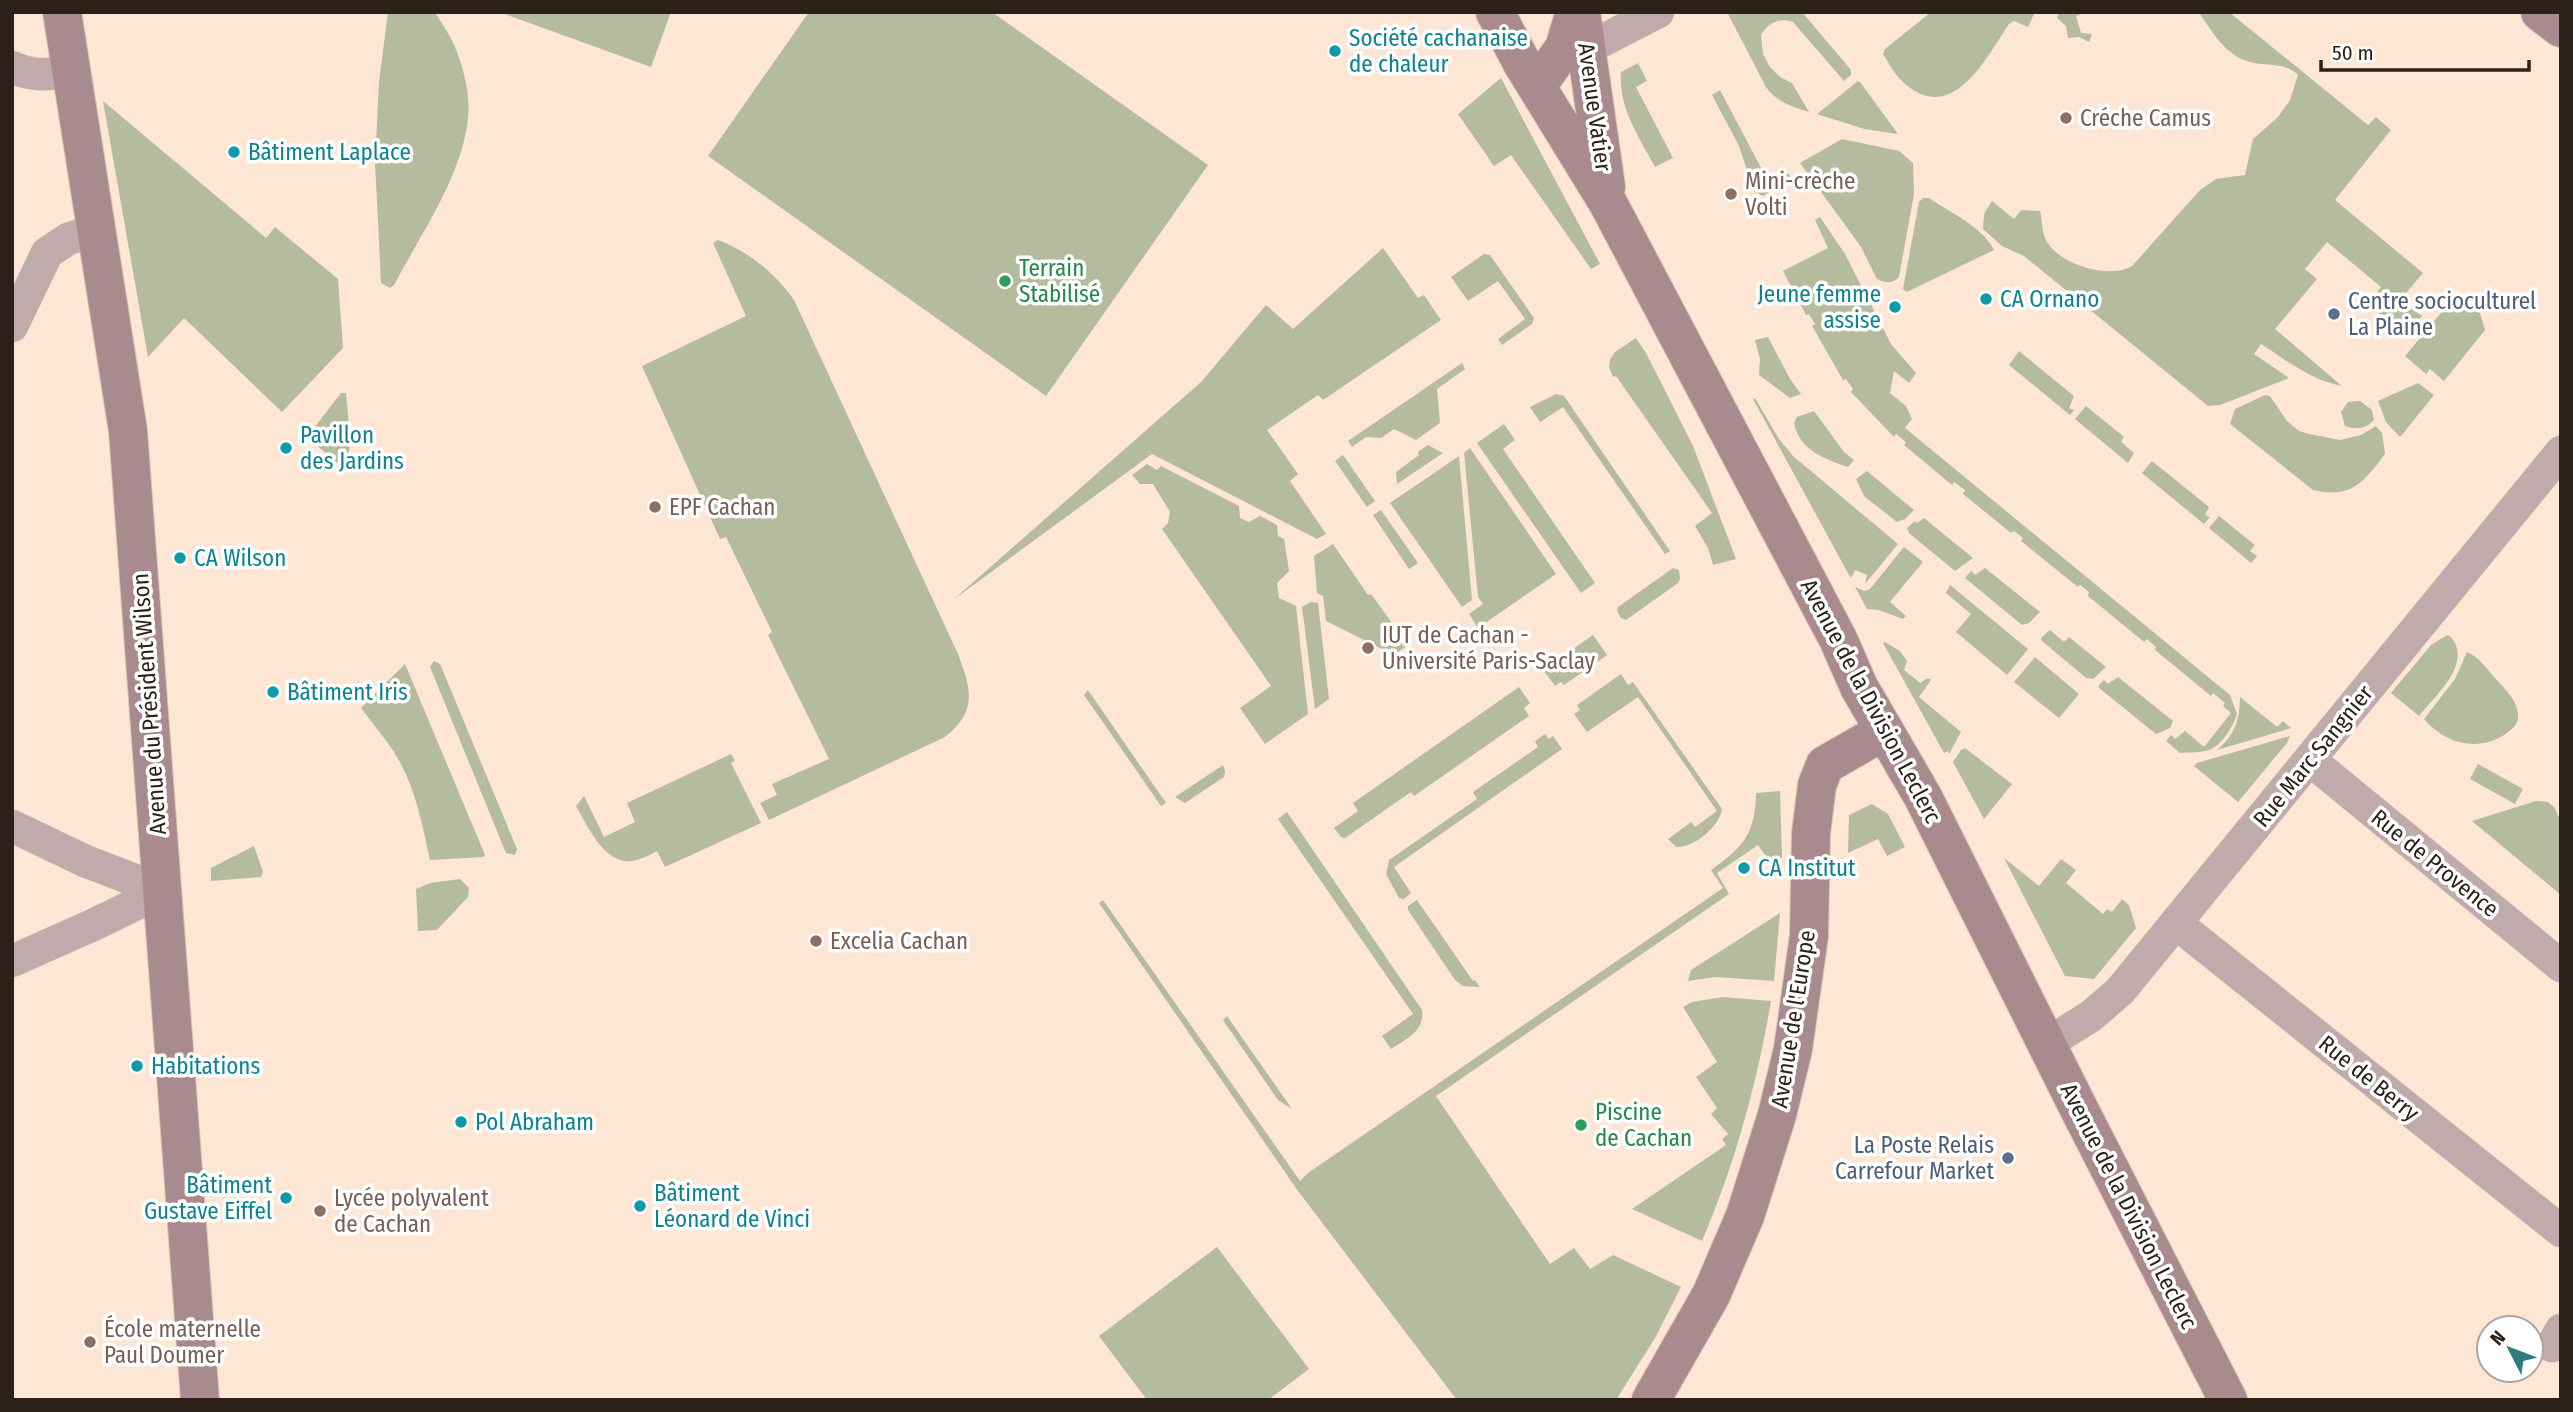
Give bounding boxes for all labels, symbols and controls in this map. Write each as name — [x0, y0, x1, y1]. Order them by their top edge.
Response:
place label: Société cachanaise de chaleur — [1349, 24, 1528, 78]
scale bar — [2321, 28, 2529, 72]
text: 50 m — [2332, 40, 2374, 66]
street label: Avenue Vatier — [1572, 41, 1618, 173]
marker: Société cachanaise de chaleur — [1327, 43, 1343, 59]
place label: Créche Camus — [2080, 104, 2211, 132]
marker: Créche Camus — [2058, 110, 2074, 126]
place label: Bâtiment Laplace — [248, 138, 411, 166]
marker: Bâtiment Laplace — [226, 144, 242, 160]
place label: Mini-crèche Volti — [1745, 167, 1855, 221]
marker: Mini-crèche Volti — [1723, 186, 1739, 202]
place label: Terrain Stabilisé — [1019, 254, 1100, 308]
marker: Terrain Stabilisé — [997, 273, 1013, 289]
place label: Jeune femme assise — [1758, 280, 1881, 334]
place label: CA Ornano — [2000, 285, 2099, 313]
place label: Centre socioculturel La Plaine — [2348, 287, 2536, 341]
marker: CA Ornano — [1978, 291, 1994, 307]
marker: Jeune femme assise — [1887, 299, 1903, 315]
marker: Centre socioculturel La Plaine — [2326, 306, 2342, 322]
place label: Pavillon des Jardins — [300, 421, 404, 475]
marker: Pavillon des Jardins — [278, 440, 294, 456]
place label: EPF Cachan — [669, 493, 775, 521]
marker: EPF Cachan — [647, 499, 663, 515]
place label: CA Wilson — [194, 544, 286, 572]
marker: CA Wilson — [172, 550, 188, 566]
street label: Avenue du Président Wilson — [126, 572, 172, 836]
street label: Avenue de la Division Leclerc — [1795, 574, 1947, 828]
place label: IUT de Cachan - Université Paris-Saclay — [1382, 621, 1596, 675]
marker: IUT de Cachan - Université Paris-Saclay — [1360, 640, 1376, 656]
place label: Bâtiment Iris — [287, 678, 408, 706]
street label: Rue Marc Sangnier — [2247, 679, 2379, 833]
marker: Bâtiment Iris — [265, 684, 281, 700]
street label: Rue de Provence — [2366, 803, 2504, 923]
place label: CA Institut — [1758, 854, 1856, 882]
marker: CA Institut — [1736, 860, 1752, 876]
place label: Excelia Cachan — [830, 927, 968, 955]
street label: Avenue de l'Europe — [1765, 928, 1821, 1110]
marker: Excelia Cachan — [808, 933, 824, 949]
street label: Rue de Berry — [2313, 1029, 2425, 1127]
place label: Habitations — [151, 1052, 260, 1080]
marker: Habitations — [129, 1058, 145, 1074]
street label: Avenue de la Division Leclerc — [2055, 1078, 2203, 1334]
place label: Piscine de Cachan — [1595, 1098, 1692, 1152]
place label: Pol Abraham — [475, 1108, 594, 1136]
marker: Pol Abraham — [453, 1114, 469, 1130]
marker: Piscine de Cachan — [1573, 1117, 1589, 1133]
place label: La Poste Relais Carrefour Market — [1835, 1131, 1994, 1185]
marker: La Poste Relais Carrefour Market — [2000, 1150, 2016, 1166]
place label: Bâtiment Gustave Eiffel — [144, 1171, 272, 1225]
place label: Bâtiment Léonard de Vinci — [654, 1179, 810, 1233]
place label: Lycée polyvalent de Cachan — [334, 1184, 489, 1238]
marker: Bâtiment Gustave Eiffel — [278, 1190, 294, 1206]
marker: Bâtiment Léonard de Vinci — [632, 1198, 648, 1214]
marker: Lycée polyvalent de Cachan — [312, 1203, 328, 1219]
place label: École maternelle Paul Doumer — [104, 1314, 261, 1369]
north arrow — [2475, 1314, 2545, 1384]
text: N — [2485, 1326, 2510, 1350]
marker: École maternelle Paul Doumer — [82, 1334, 98, 1350]

